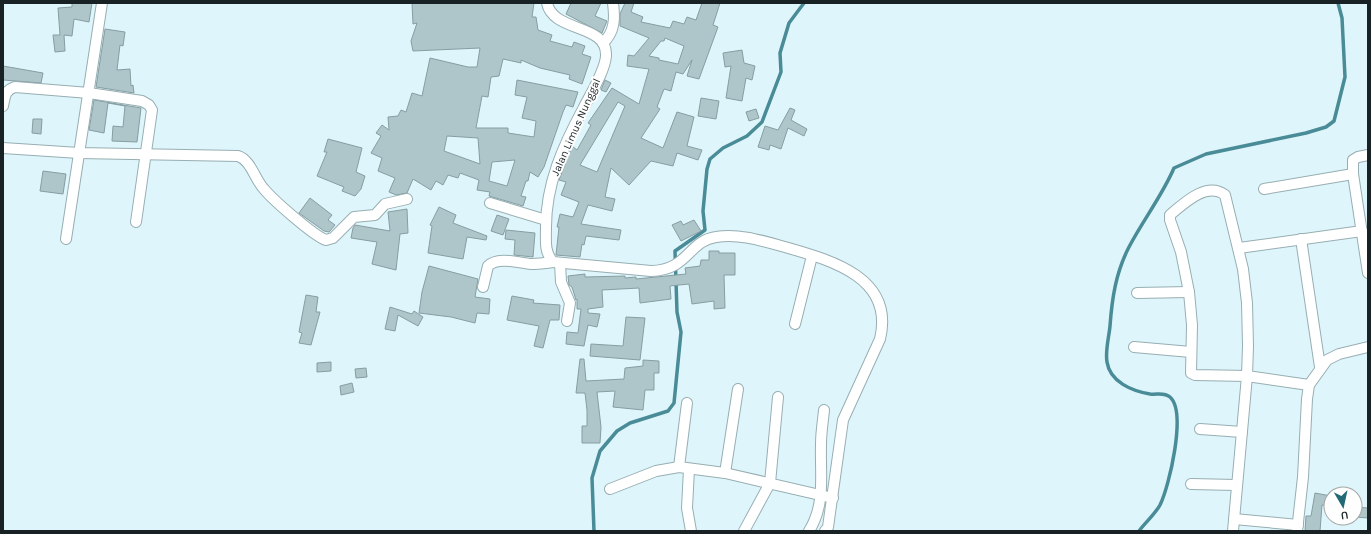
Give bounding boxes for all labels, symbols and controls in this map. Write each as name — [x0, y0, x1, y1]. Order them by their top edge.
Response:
street label: Jalan Limus Nunggal — [549, 76, 603, 178]
north arrow — [1323, 486, 1363, 526]
text: U — [1340, 508, 1349, 522]

